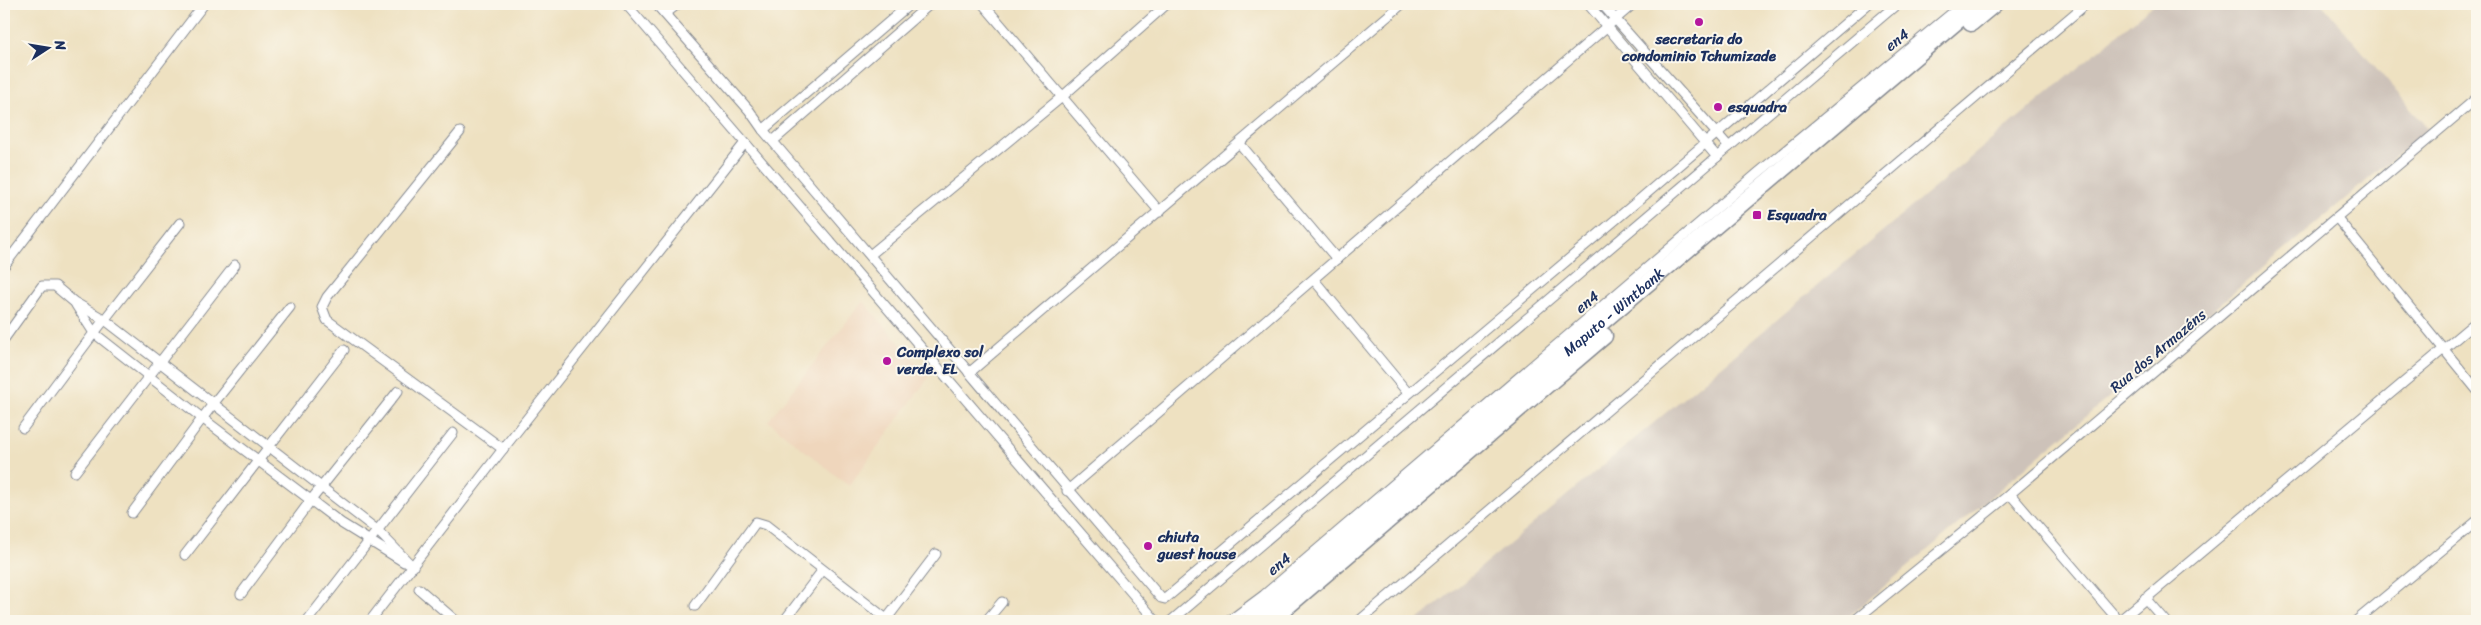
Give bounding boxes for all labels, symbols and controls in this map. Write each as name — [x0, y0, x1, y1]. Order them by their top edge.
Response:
marker: secretaria do condominio Tchumizade — [1693, 16, 1705, 28]
north arrow — [22, 22, 72, 72]
street label: en4 — [1879, 22, 1915, 58]
place label: secretaria do condominio Tchumizade — [1621, 26, 1777, 69]
text: N — [47, 37, 74, 53]
place label: esquadra — [1727, 94, 1788, 120]
marker: esquadra — [1712, 101, 1724, 113]
place label: Esquadra — [1767, 202, 1827, 228]
marker: Esquadra — [1751, 209, 1763, 221]
street label: Maputo - Wintbank — [1557, 261, 1670, 363]
street label: en4 — [1569, 284, 1605, 320]
street label: Rua dos Armazéns — [2104, 303, 2212, 399]
place label: Complexo sol verde. EL — [896, 339, 984, 382]
marker: Complexo sol verde. EL — [881, 355, 893, 367]
place label: chiuta guest house — [1156, 524, 1236, 567]
marker: chiuta guest house — [1142, 540, 1154, 552]
street label: en4 — [1261, 546, 1297, 582]

